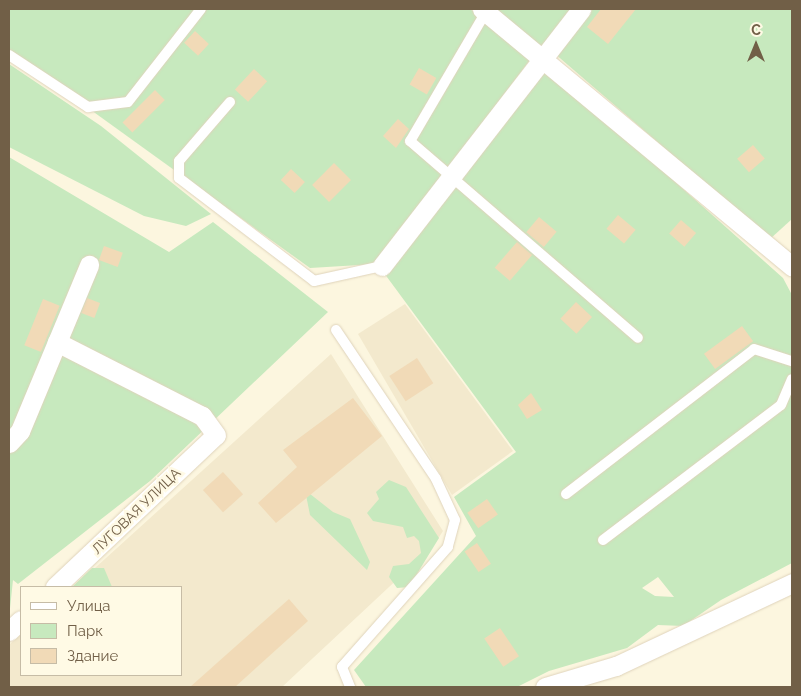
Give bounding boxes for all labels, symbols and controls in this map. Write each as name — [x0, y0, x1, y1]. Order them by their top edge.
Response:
north arrow — [731, 20, 781, 70]
text: С — [751, 22, 761, 38]
street label: ЛУГОВАЯ УЛИЦА — [88, 464, 184, 558]
legend — [20, 586, 182, 676]
text: Улица — [67, 597, 111, 615]
text: Парк — [67, 622, 103, 640]
text: Здание — [67, 647, 118, 665]

